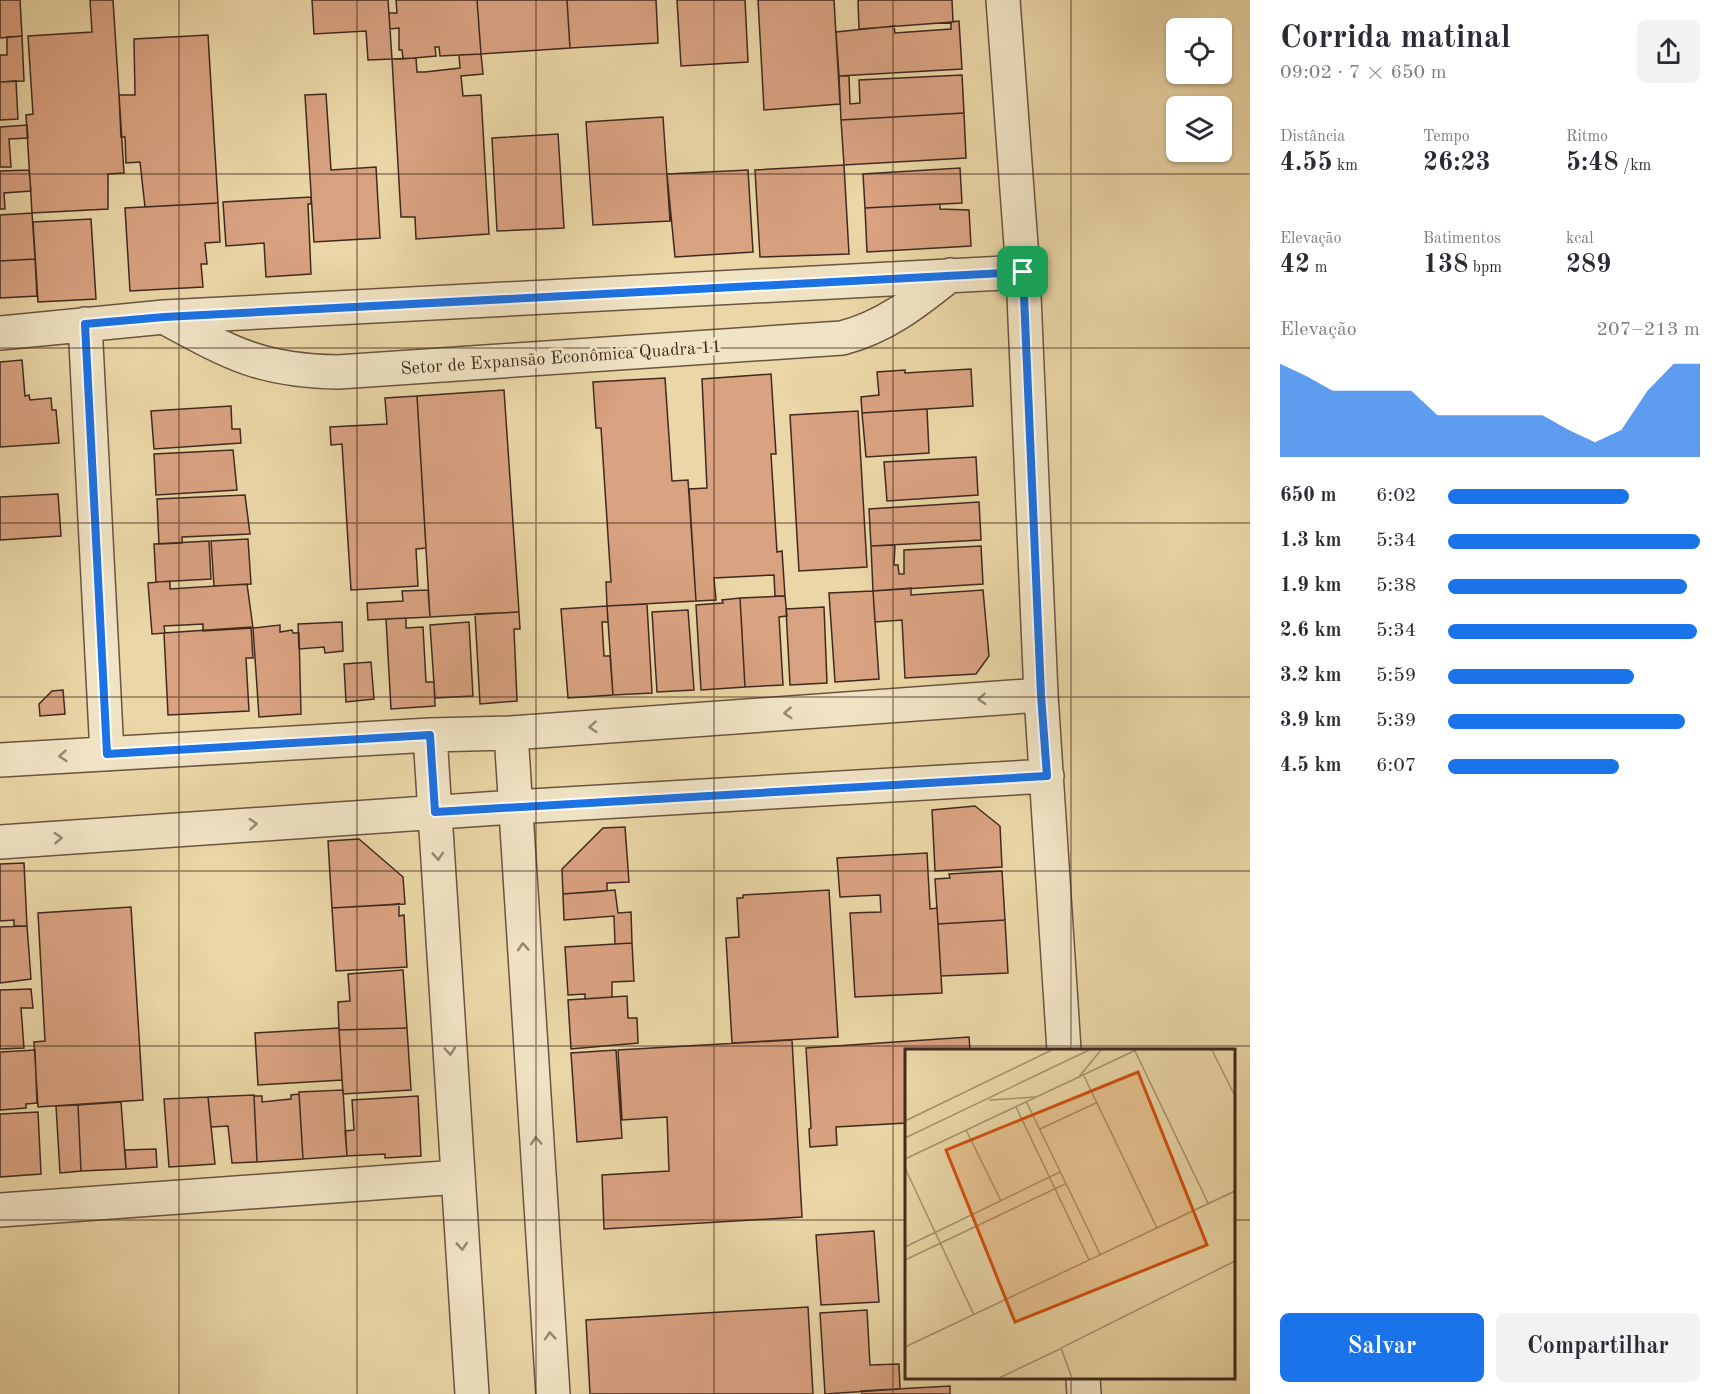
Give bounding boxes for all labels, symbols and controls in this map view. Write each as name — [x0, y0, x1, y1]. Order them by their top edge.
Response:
map controls — [1166, 18, 1232, 162]
button: locate — [1166, 18, 1232, 84]
button: share — [1637, 20, 1700, 83]
text: Corrida matinal — [1280, 22, 1511, 55]
text: 09:02 · 7 × 650 m — [1280, 63, 1447, 83]
button: layers — [1166, 96, 1232, 162]
text: Distância — [1280, 129, 1345, 145]
text: Tempo — [1423, 129, 1470, 145]
text: Ritmo — [1566, 129, 1608, 145]
text: 4.55 — [1280, 150, 1333, 176]
text: 26:23 — [1423, 150, 1491, 176]
text: 5:48 — [1566, 150, 1619, 176]
text: km — [1333, 158, 1358, 174]
text: /km — [1619, 158, 1651, 174]
text: Elevação — [1280, 231, 1341, 247]
text: Batimentos — [1423, 231, 1501, 247]
text: kcal — [1566, 231, 1594, 247]
pin — [997, 246, 1048, 297]
text: 42 — [1280, 252, 1310, 278]
text: 138 — [1423, 252, 1468, 278]
text: 289 — [1566, 252, 1611, 278]
icon: arrive — [1006, 255, 1039, 288]
text: m — [1310, 260, 1327, 276]
text: bpm — [1468, 260, 1502, 276]
text: Elevação — [1280, 320, 1357, 340]
text: 207–213 m — [1597, 320, 1700, 340]
street label: Setor de Expansão Econômica Quadra 11 — [400, 338, 722, 378]
text: 650 m — [1280, 486, 1336, 506]
text: 6:02 — [1376, 486, 1416, 506]
text: 1.3 km — [1280, 531, 1342, 551]
text: 5:34 — [1376, 531, 1416, 551]
text: 1.9 km — [1280, 576, 1342, 596]
text: 5:38 — [1376, 576, 1416, 596]
text: 2.6 km — [1280, 621, 1342, 641]
text: 5:34 — [1376, 621, 1416, 641]
text: 3.2 km — [1280, 666, 1342, 686]
text: 5:59 — [1376, 666, 1416, 686]
one-way arrow — [978, 692, 987, 705]
one-way arrow — [783, 706, 792, 719]
text: 3.9 km — [1280, 711, 1342, 731]
text: 5:39 — [1376, 711, 1416, 731]
one-way arrow — [589, 720, 598, 733]
one-way arrow — [59, 750, 68, 763]
text: 4.5 km — [1280, 756, 1342, 776]
text: 6:07 — [1376, 756, 1416, 776]
one-way arrow — [248, 818, 257, 831]
one-way arrow — [54, 831, 63, 844]
one-way arrow — [431, 852, 444, 861]
one-way arrow — [517, 942, 530, 951]
one-way arrow — [443, 1047, 456, 1056]
inset map — [905, 1049, 1235, 1379]
one-way arrow — [530, 1137, 543, 1146]
one-way arrow — [456, 1241, 469, 1250]
button: Salvar — [1280, 1313, 1484, 1382]
button: Compartilhar — [1496, 1313, 1700, 1382]
one-way arrow — [543, 1331, 556, 1340]

